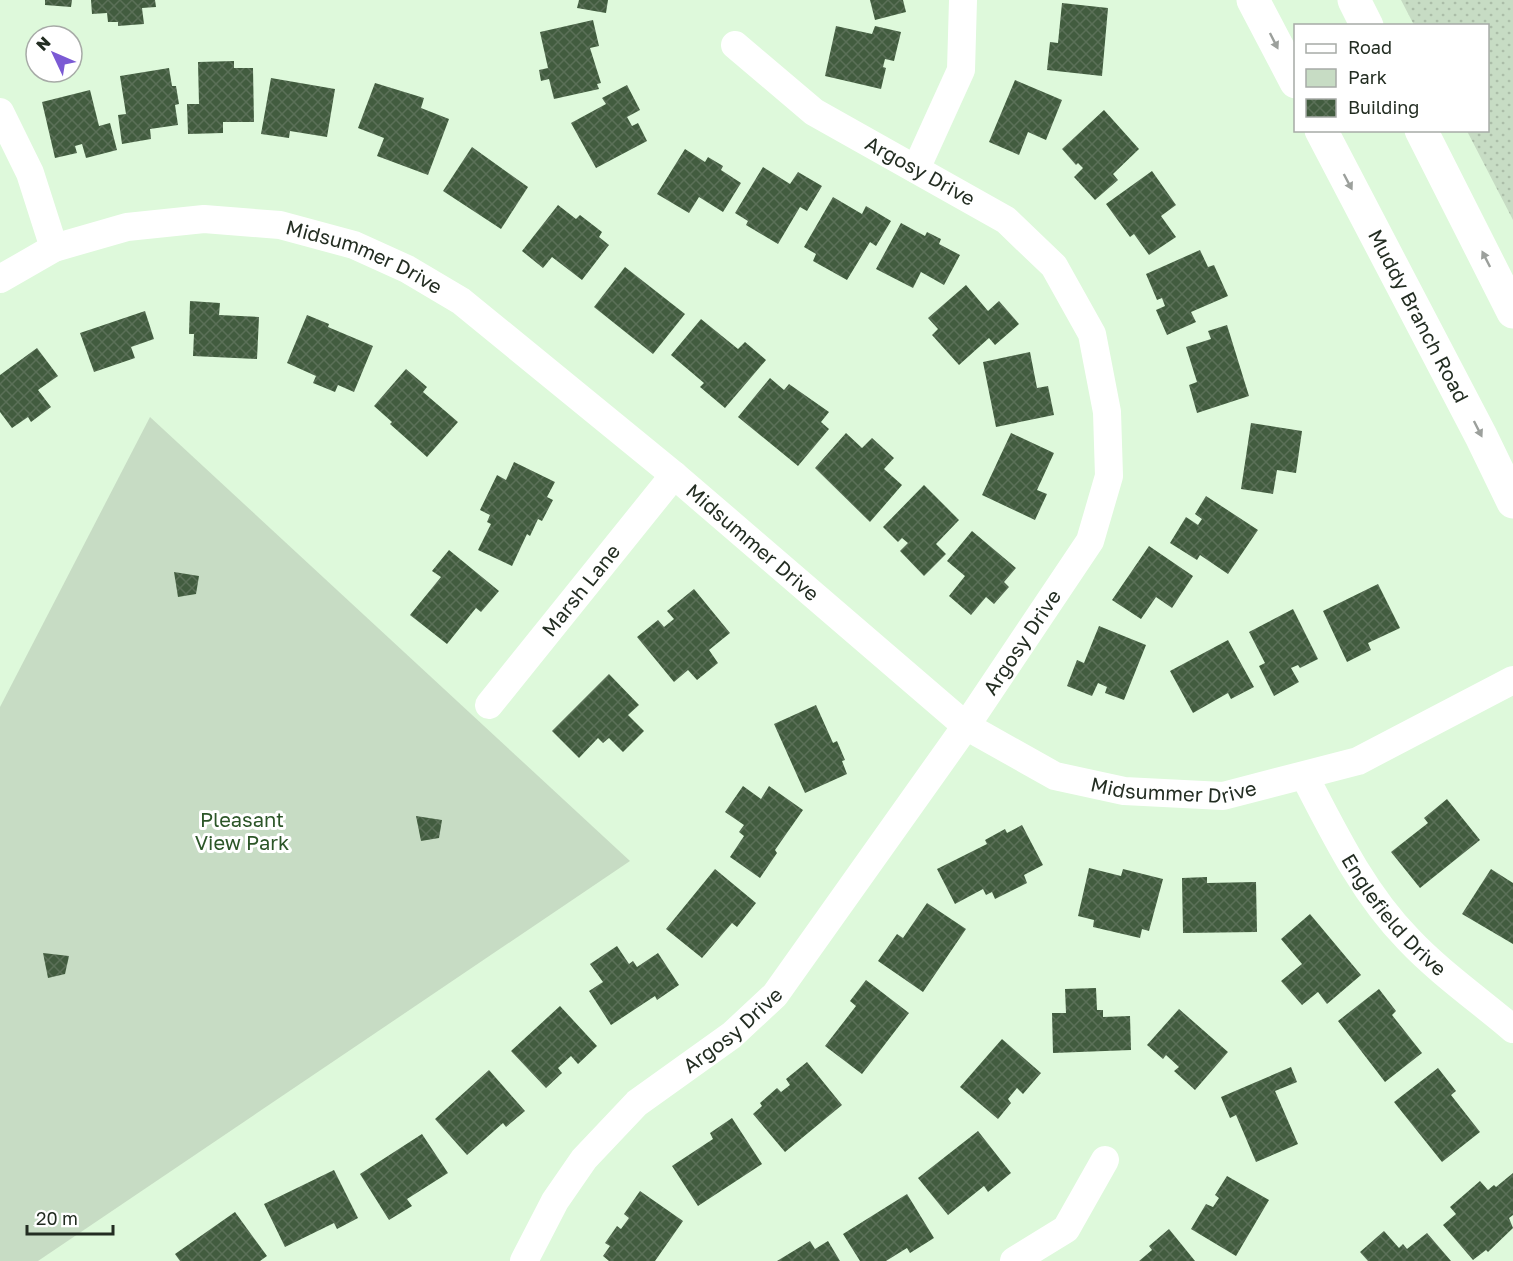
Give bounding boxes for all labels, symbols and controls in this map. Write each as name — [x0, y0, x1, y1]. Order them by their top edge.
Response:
north arrow — [24, 24, 84, 84]
legend — [1294, 24, 1489, 132]
text: N — [32, 32, 55, 55]
one-way arrow — [1269, 33, 1279, 50]
text: Road — [1348, 36, 1392, 58]
text: Park — [1348, 66, 1387, 88]
text: Building — [1348, 96, 1419, 118]
street label: Argosy Drive — [861, 130, 980, 210]
one-way arrow — [1343, 174, 1353, 191]
street label: Midsummer Drive — [284, 214, 447, 298]
street label: Muddy Branch Road — [1364, 225, 1474, 406]
one-way arrow — [1482, 251, 1491, 268]
one-way arrow — [1473, 421, 1483, 438]
street label: Midsummer Drive — [682, 478, 824, 605]
street label: Marsh Lane — [536, 539, 625, 641]
street label: Argosy Drive — [977, 584, 1065, 699]
street label: Midsummer Drive — [1089, 771, 1259, 807]
park label: Pleasant View Park — [195, 807, 289, 854]
street label: Englefield Drive — [1337, 849, 1452, 980]
street label: Argosy Drive — [678, 982, 787, 1077]
scale bar — [27, 1198, 112, 1236]
text: 20 m — [36, 1207, 78, 1229]

